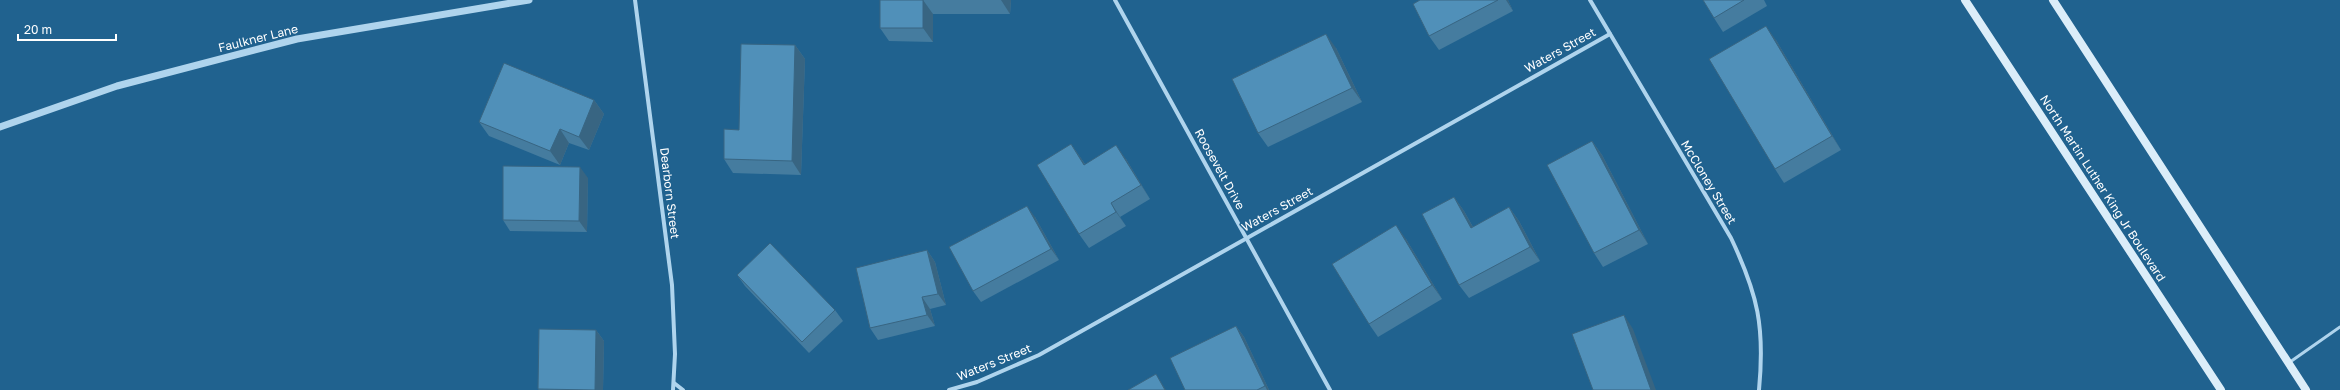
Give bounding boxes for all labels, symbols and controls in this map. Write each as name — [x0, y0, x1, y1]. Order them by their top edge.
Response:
scale bar — [18, 16, 116, 42]
street label: Faulkner Lane — [217, 21, 299, 55]
text: 20 m — [24, 22, 52, 37]
street label: Waters Street — [1522, 24, 1598, 76]
street label: North Martin Luther King Jr Boulevard — [2037, 92, 2169, 284]
street label: Roosevelt Drive — [1192, 126, 1248, 212]
street label: McCloney Street — [1678, 137, 1740, 227]
street label: Dearborn Street — [657, 146, 683, 240]
street label: Waters Street — [1239, 183, 1315, 235]
street label: Waters Street — [955, 340, 1034, 384]

